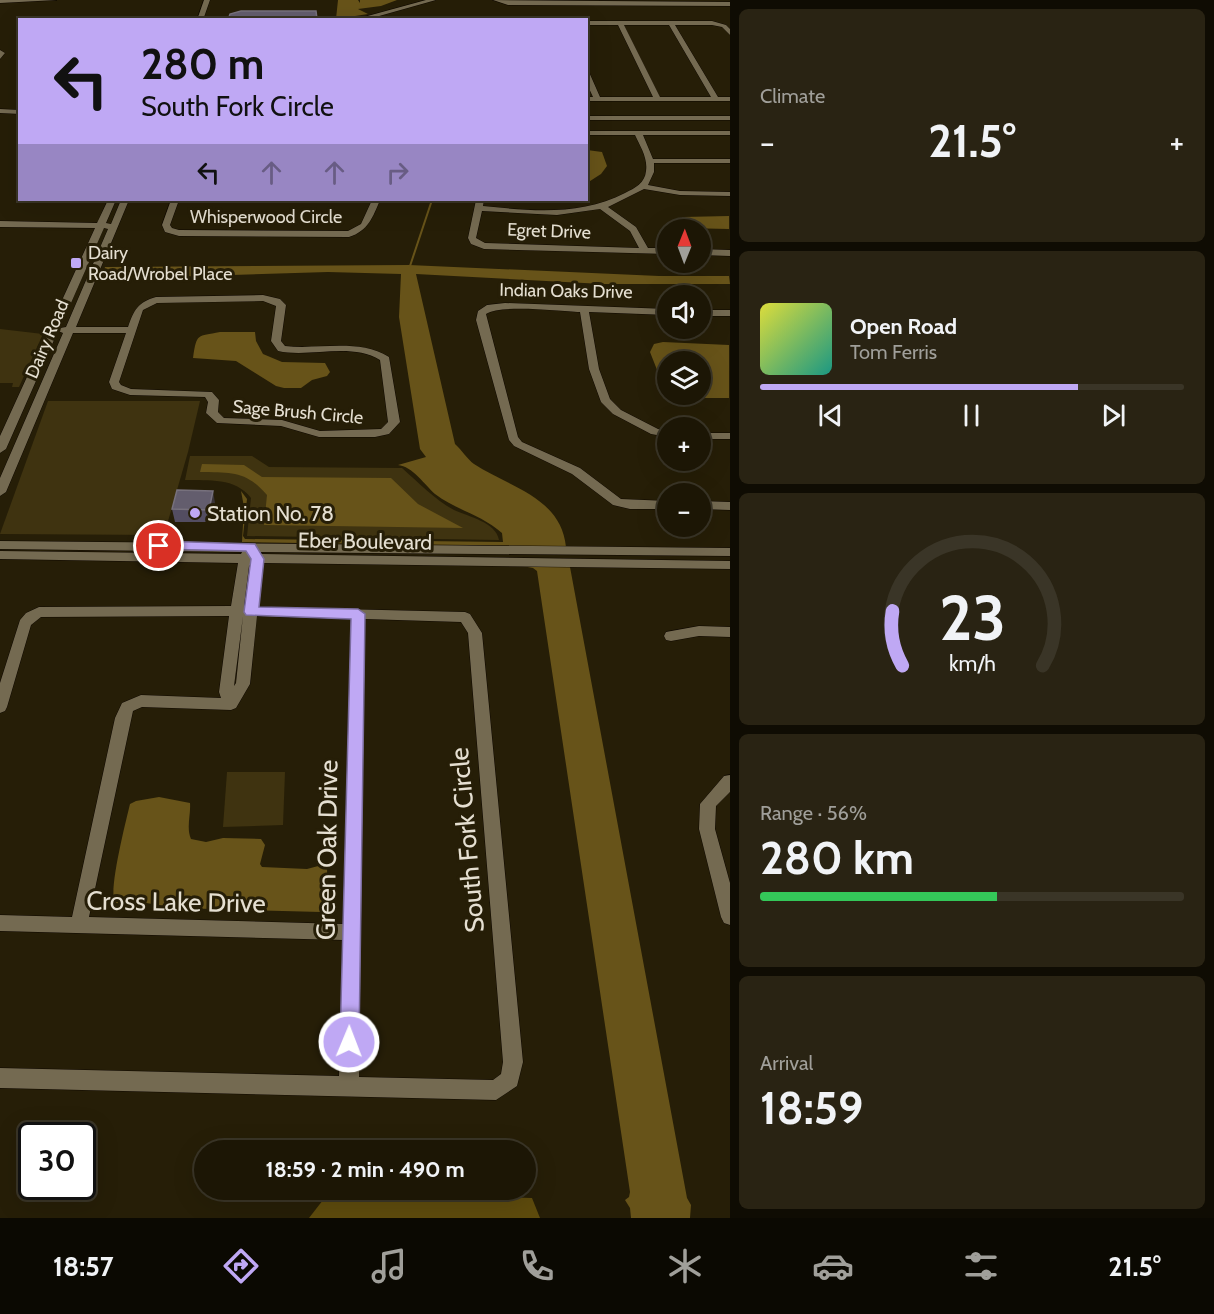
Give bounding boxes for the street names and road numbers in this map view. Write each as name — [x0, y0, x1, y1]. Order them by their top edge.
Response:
street label: Whisperwood Circle — [190, 206, 342, 228]
street label: Egret Drive — [507, 219, 591, 243]
street label: Indian Oaks Drive — [499, 279, 633, 303]
street label: Dairy Road — [21, 296, 73, 382]
street label: Sage Brush Circle — [232, 395, 364, 429]
street label: Eber Boulevard — [298, 527, 432, 555]
street label: South Fork Circle — [443, 746, 491, 934]
street label: Green Oak Drive — [309, 760, 345, 940]
street label: Cross Lake Drive — [86, 884, 266, 920]

